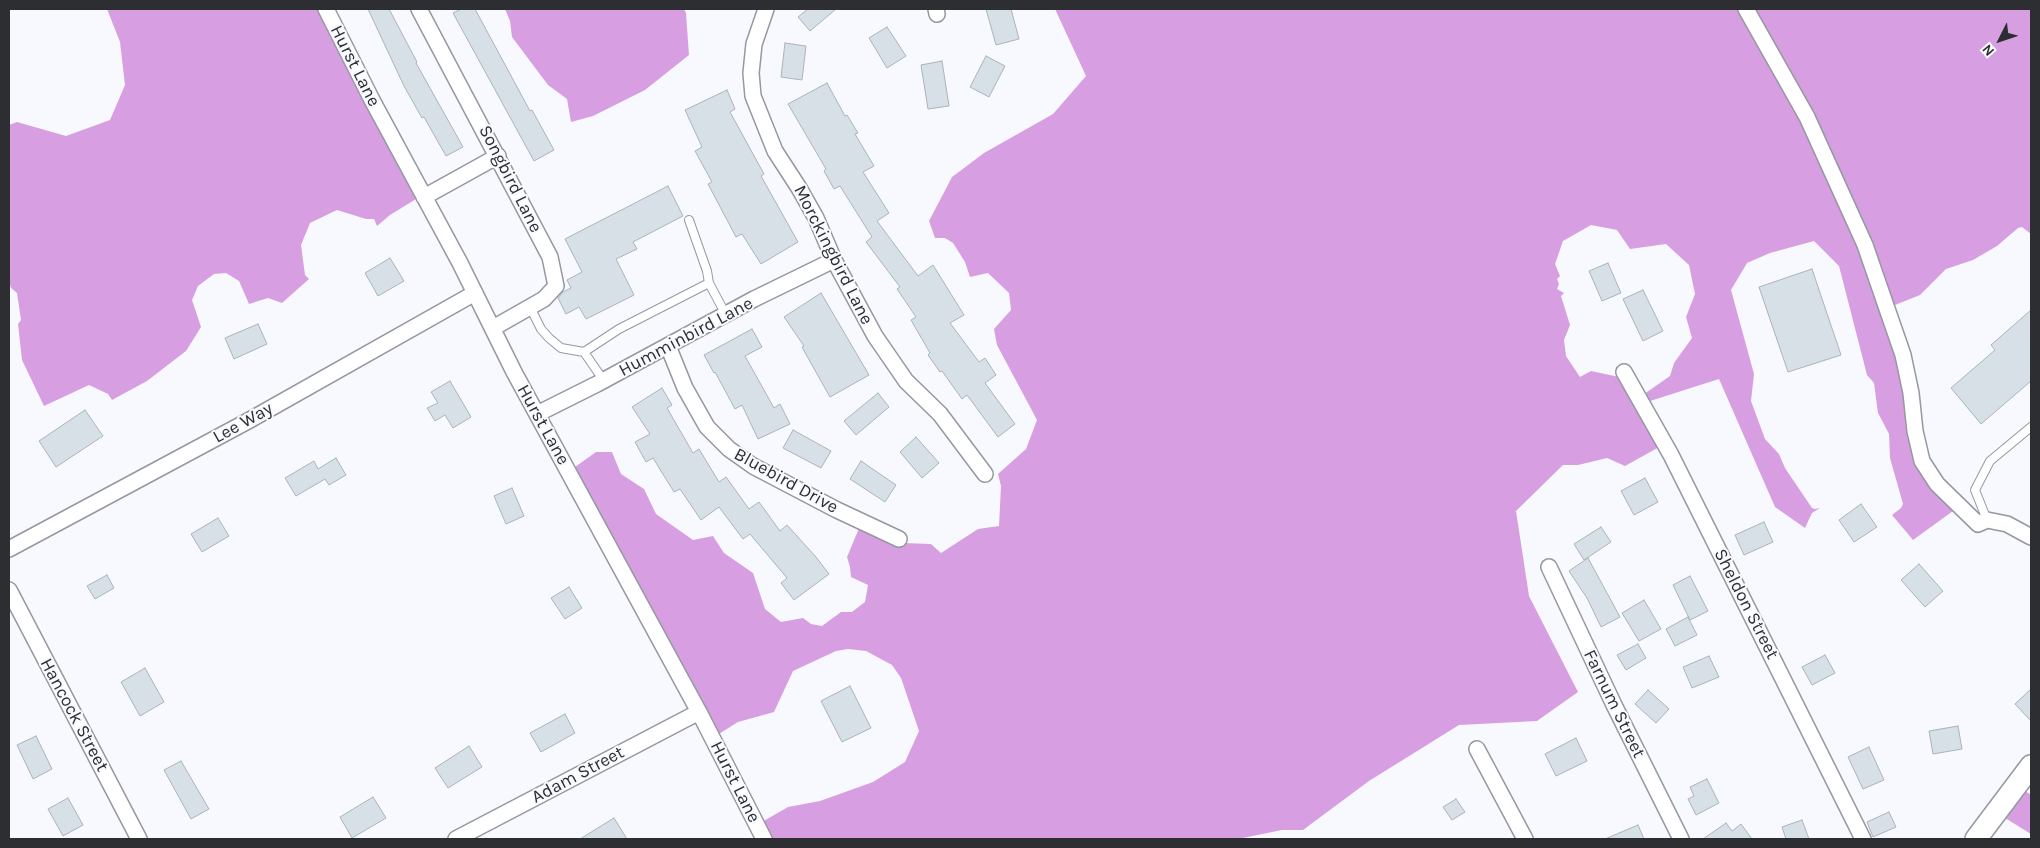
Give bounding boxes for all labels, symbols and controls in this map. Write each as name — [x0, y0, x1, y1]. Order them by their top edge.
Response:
north arrow — [1975, 15, 2025, 65]
street label: Hurst Lane — [325, 22, 385, 110]
text: N — [1979, 41, 1998, 60]
street label: Songbird Lane — [474, 122, 546, 236]
street label: Morckingbird Lane — [789, 182, 877, 328]
street label: Humminbird Lane — [615, 293, 757, 381]
street label: Hurst Lane — [512, 381, 574, 469]
street label: Lee Way — [209, 398, 277, 448]
street label: Bluebird Drive — [730, 443, 842, 519]
street label: Sheldon Street — [1709, 545, 1783, 663]
street label: Farnum Street — [1578, 646, 1650, 762]
street label: Hancock Street — [35, 655, 113, 775]
street label: Hurst Lane — [705, 738, 765, 826]
street label: Adam Street — [528, 742, 628, 808]

